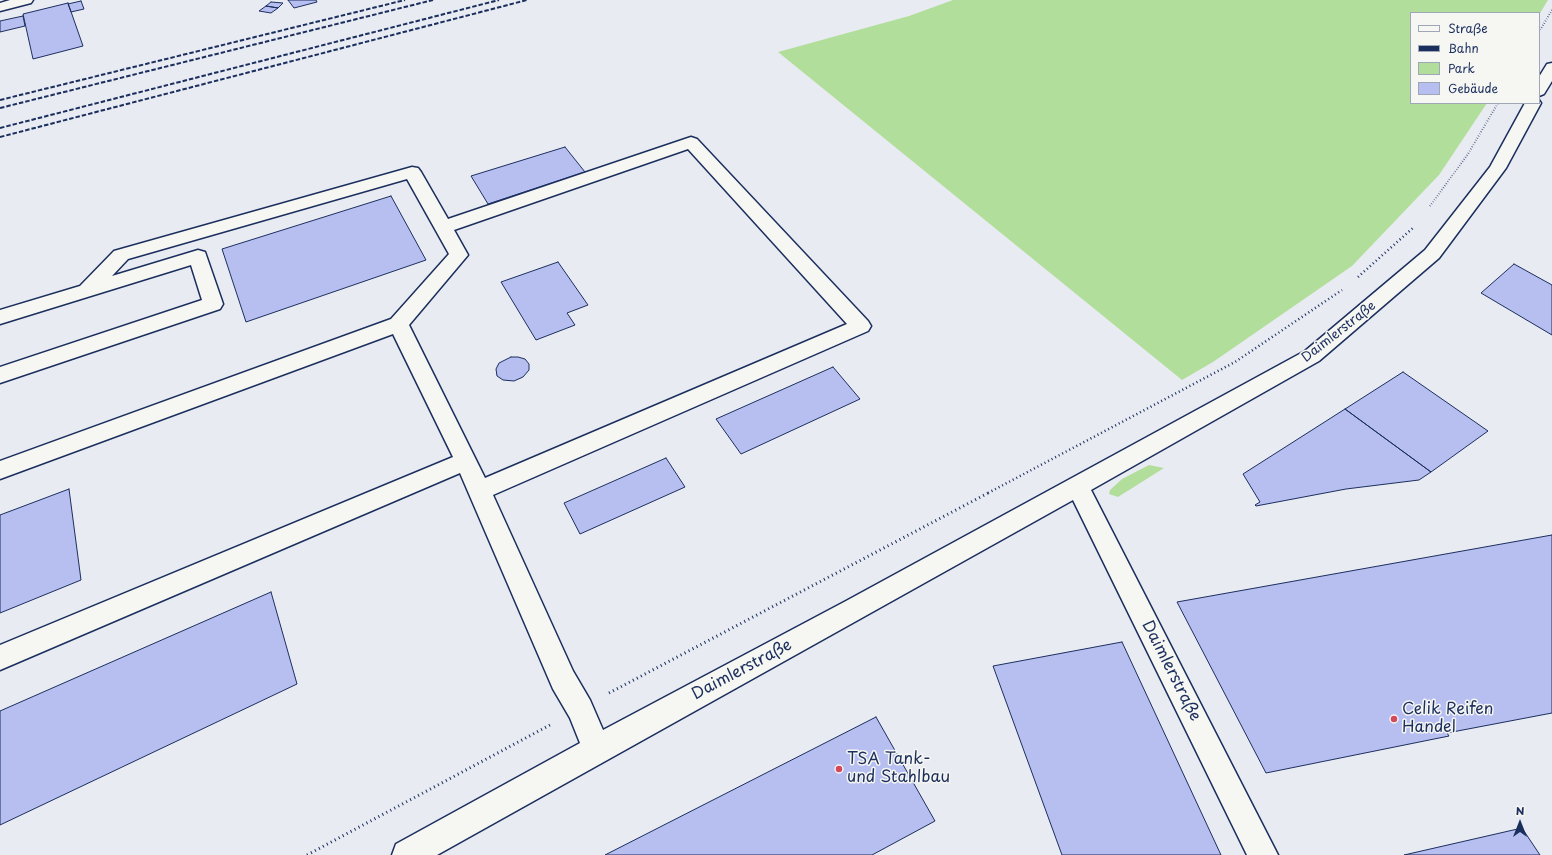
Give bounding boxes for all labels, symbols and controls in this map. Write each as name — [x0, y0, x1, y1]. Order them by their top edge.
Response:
legend — [1410, 12, 1540, 104]
text: Straße — [1448, 19, 1488, 37]
text: Bahn — [1448, 39, 1479, 57]
text: Park — [1448, 59, 1475, 77]
text: Gebäude — [1448, 79, 1498, 97]
street label: Daimlerstraße — [1299, 298, 1379, 366]
street label: Daimlerstraße — [1137, 617, 1205, 725]
street label: Daimlerstraße — [689, 636, 795, 704]
place label: Celik Reifen Handel — [1402, 700, 1493, 738]
marker: Celik Reifen Handel — [1389, 714, 1399, 724]
place label: TSA Tank- und Stahlbau — [847, 750, 950, 788]
marker: TSA Tank- und Stahlbau — [834, 764, 844, 774]
text: N — [1516, 802, 1524, 819]
north arrow — [1500, 803, 1540, 843]

